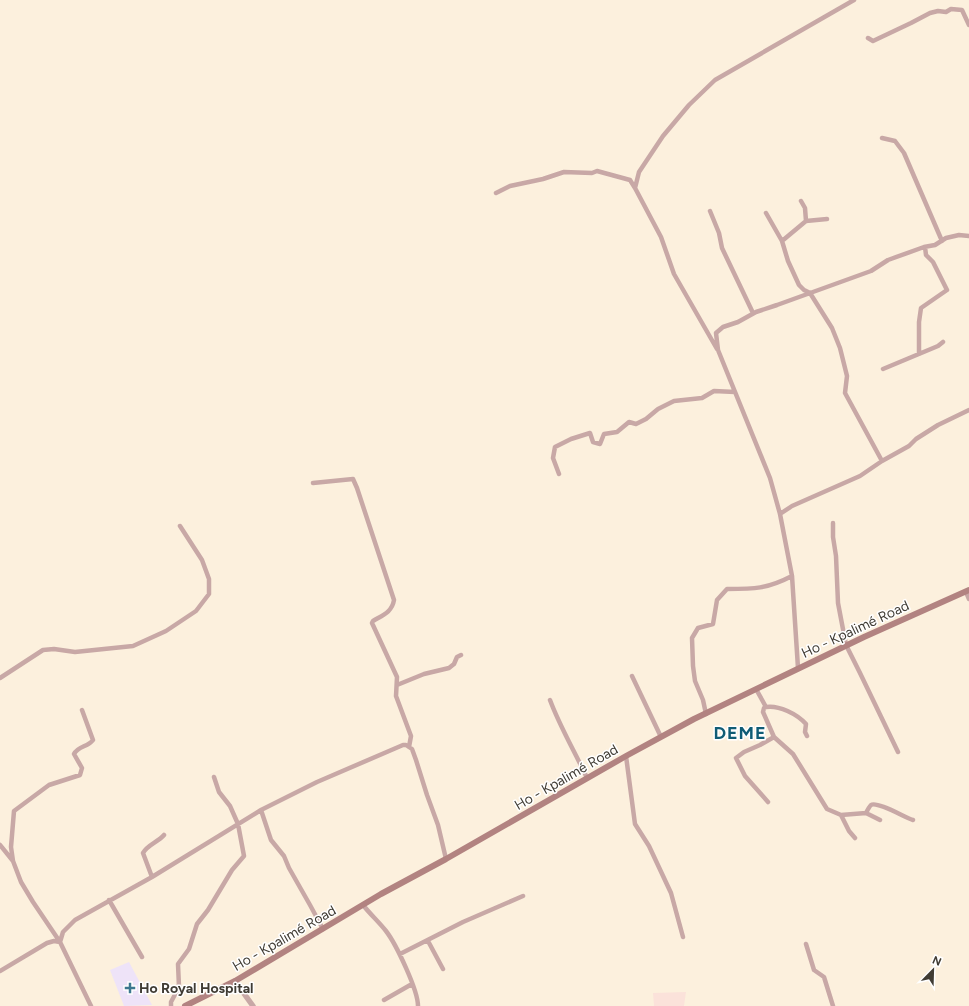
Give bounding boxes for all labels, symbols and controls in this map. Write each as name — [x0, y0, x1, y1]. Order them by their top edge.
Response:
street label: Ho - Kpalimé Road — [799, 597, 912, 662]
district label: DEME — [713, 722, 767, 744]
street label: Ho - Kpalimé Road — [511, 741, 621, 814]
street label: Ho - Kpalimé Road — [229, 902, 339, 975]
north arrow — [913, 950, 953, 990]
text: N — [930, 954, 943, 969]
place label: Ho Royal Hospital — [139, 980, 254, 997]
marker: Ho Royal Hospital — [124, 982, 136, 994]

